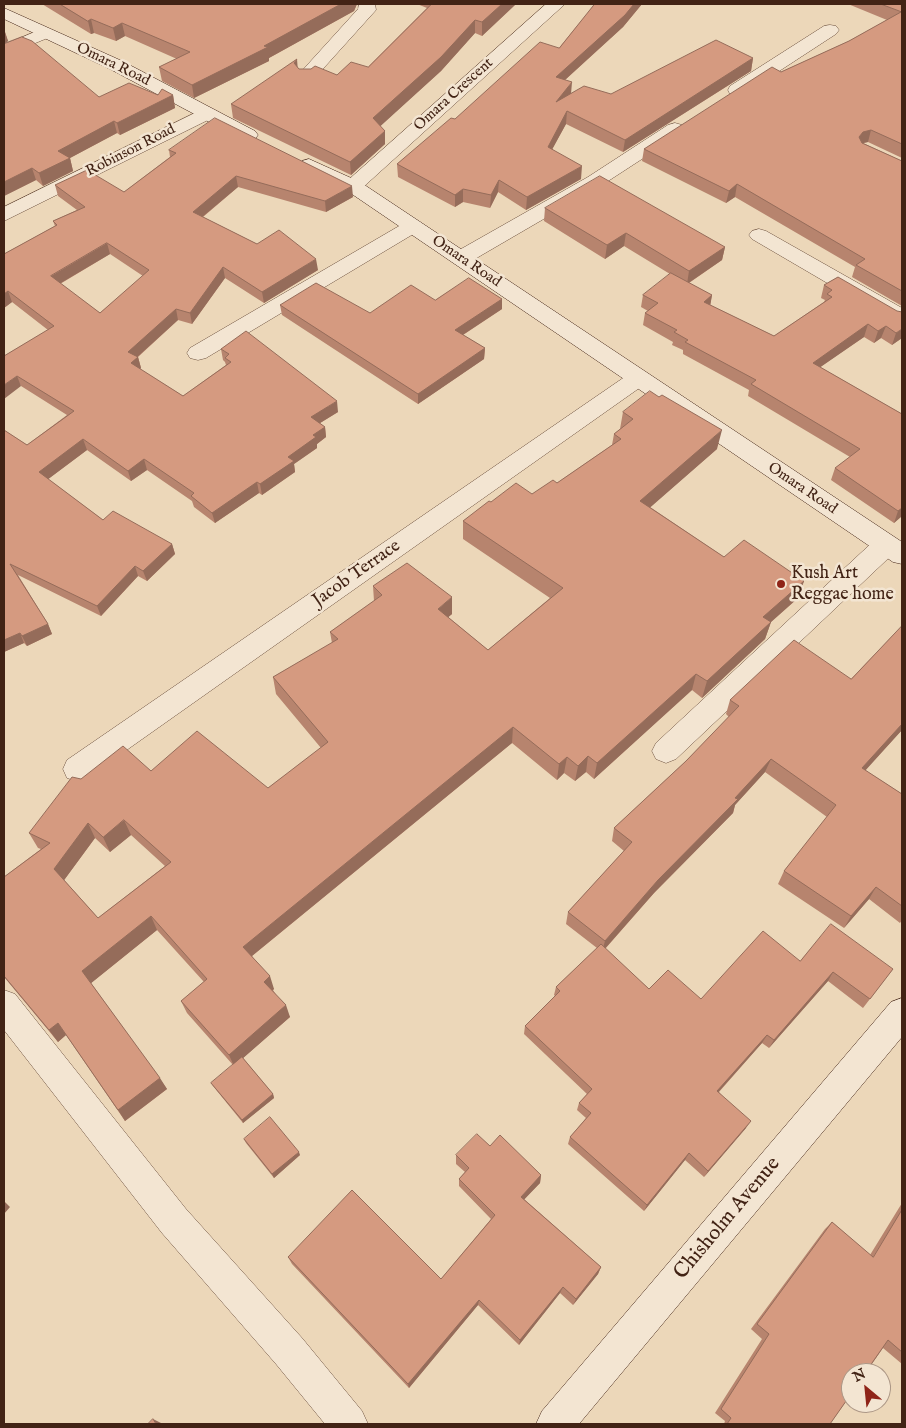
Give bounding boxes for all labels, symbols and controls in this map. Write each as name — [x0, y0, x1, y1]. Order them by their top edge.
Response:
street label: Omara Road — [73, 39, 153, 91]
street label: Omara Crescent — [411, 55, 497, 135]
street label: Robinson Road — [83, 121, 179, 181]
street label: Omara Road — [428, 232, 504, 292]
street label: Omara Road — [764, 459, 840, 519]
street label: Jacob Terrace — [309, 536, 405, 612]
place label: Kush Art Reggae home — [791, 563, 894, 606]
marker: Kush Art Reggae home — [775, 578, 787, 590]
street label: Chisholm Avenue — [669, 1153, 787, 1285]
north arrow — [841, 1363, 891, 1413]
text: N — [850, 1365, 869, 1386]

